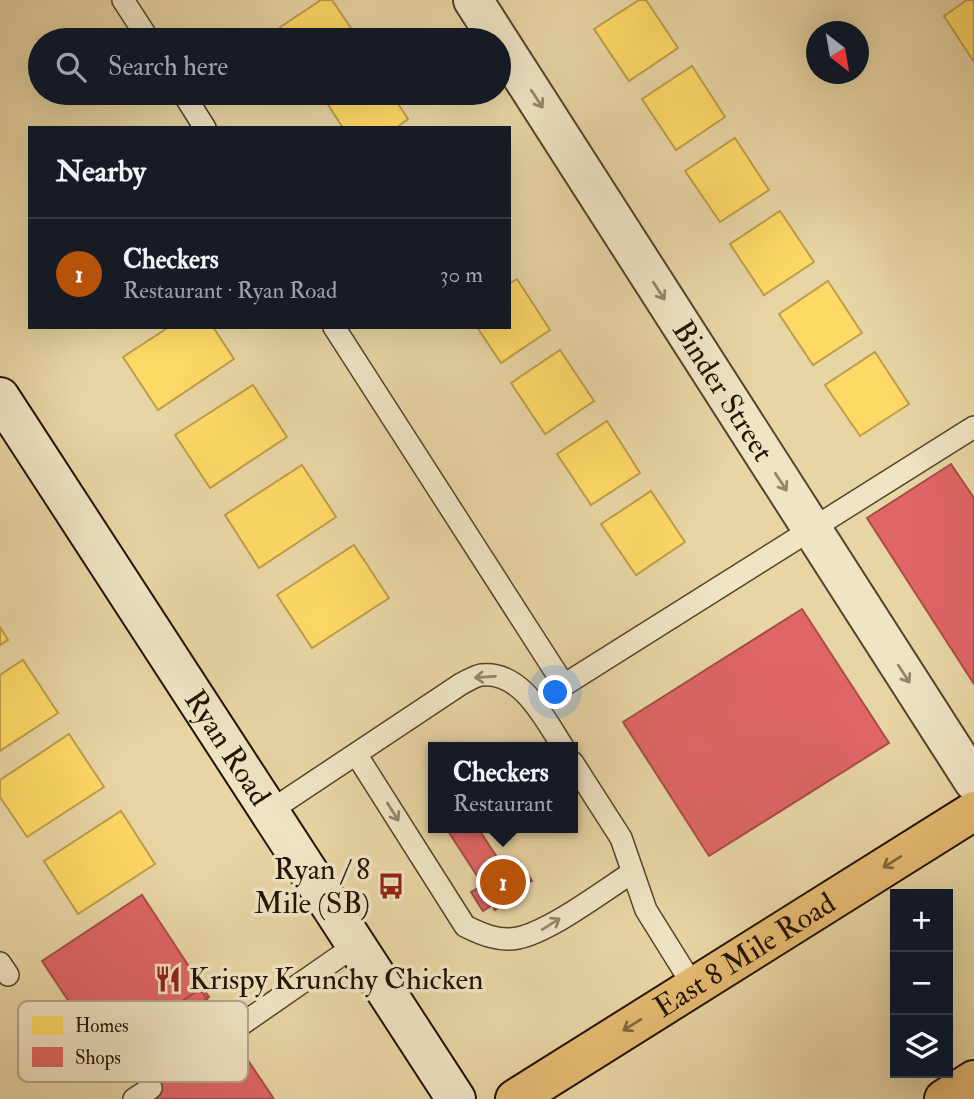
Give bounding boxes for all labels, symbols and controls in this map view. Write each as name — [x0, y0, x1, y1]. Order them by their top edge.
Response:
north arrow — [806, 21, 869, 84]
search box — [28, 28, 511, 105]
icon: search — [52, 48, 90, 86]
text: Search here — [108, 51, 228, 83]
one-way arrow — [530, 88, 544, 108]
text: Nearby — [56, 153, 146, 190]
text: Checkers — [123, 244, 219, 276]
text: 1 — [75, 260, 83, 289]
text: 30 m — [440, 260, 483, 289]
text: Restaurant · Ryan Road — [123, 276, 337, 305]
one-way arrow — [652, 280, 666, 300]
street label: Binder Street — [665, 313, 782, 468]
one-way arrow — [775, 472, 789, 492]
one-way arrow — [896, 664, 911, 683]
one-way arrow — [474, 671, 497, 684]
your location — [538, 675, 572, 709]
street label: Ryan Road — [177, 683, 279, 813]
popup — [428, 742, 578, 833]
text: Checkers — [453, 757, 549, 789]
text: Restaurant — [453, 789, 553, 818]
one-way arrow — [386, 801, 400, 821]
place label: Ryan / 8 Mile (SB) — [254, 851, 370, 922]
one-way arrow — [883, 855, 903, 869]
pin: 1 — [480, 856, 526, 908]
bus stop icon: Ryan / 8 Mile (SB) — [376, 871, 406, 901]
street label: East 8 Mile Road — [647, 884, 842, 1026]
map controls — [890, 889, 953, 1078]
button: + — [890, 889, 953, 952]
one-way arrow — [540, 916, 560, 930]
button: − — [890, 952, 953, 1015]
place label: Krispy Krunchy Chicken — [189, 961, 484, 998]
restaurant icon: Krispy Krunchy Chicken — [153, 964, 183, 994]
legend — [18, 1001, 248, 1082]
text: Homes — [75, 1014, 129, 1038]
button: layers — [890, 1015, 953, 1078]
one-way arrow — [623, 1019, 643, 1033]
text: Shops — [75, 1046, 121, 1071]

